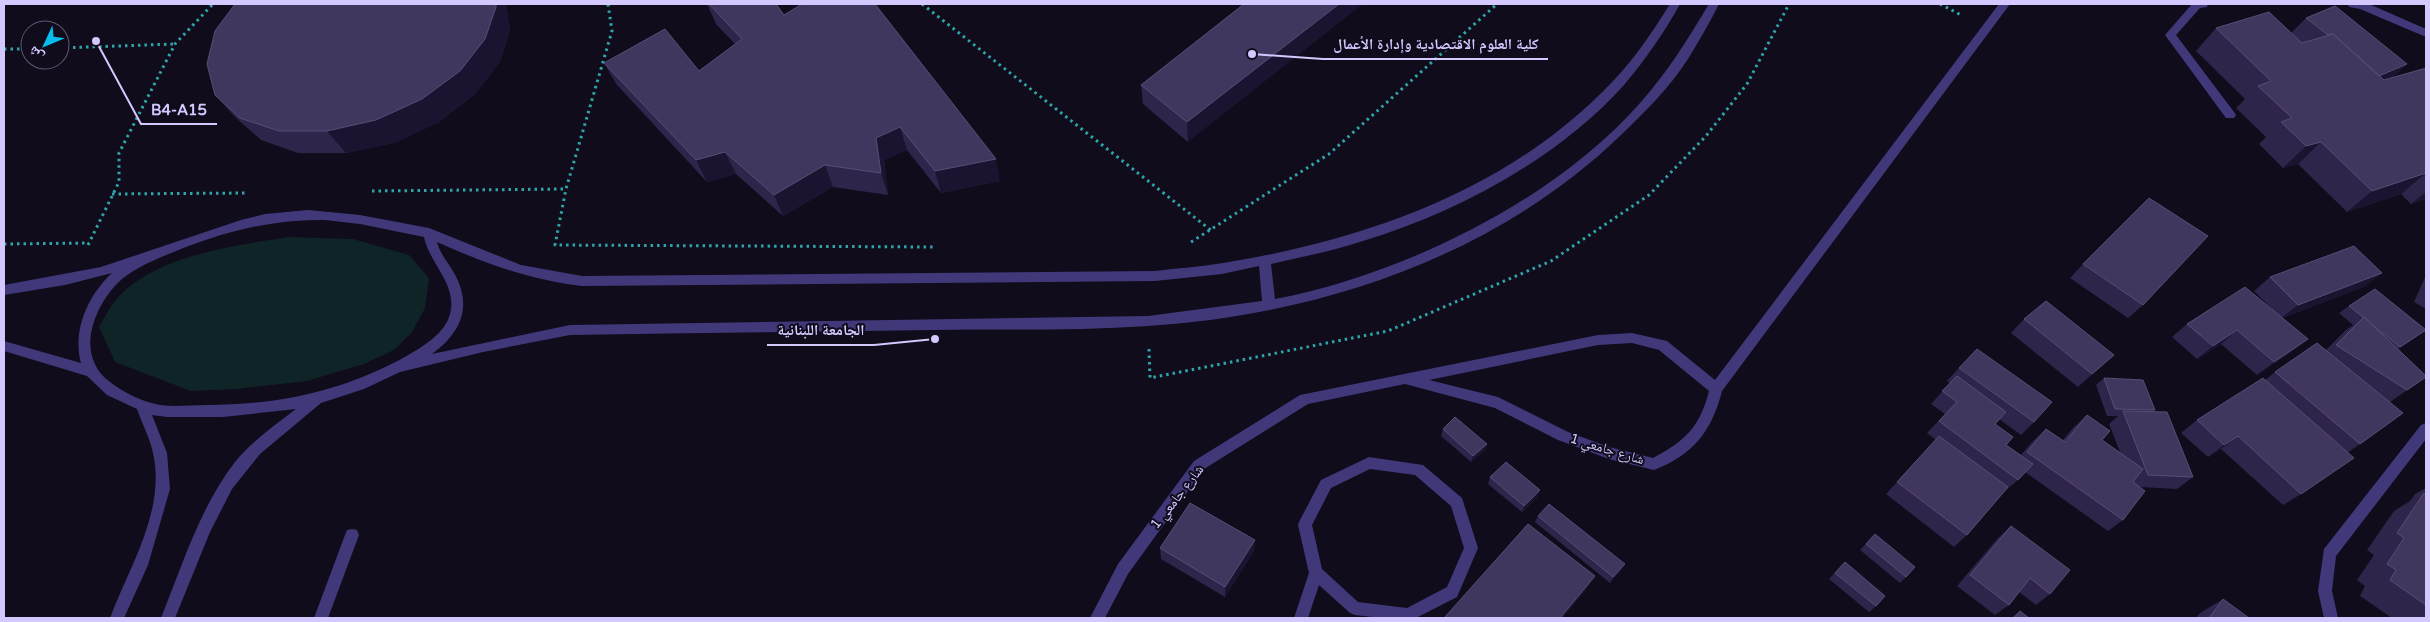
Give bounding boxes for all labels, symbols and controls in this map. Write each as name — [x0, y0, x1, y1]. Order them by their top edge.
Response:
north arrow — [20, 20, 70, 70]
callout: كلية العلوم الاقتصادية وإدارة الأعمال — [1323, 29, 1548, 59]
text: كلية العلوم الاقتصادية وإدارة الأعمال — [1333, 35, 1539, 54]
text: ش — [25, 42, 47, 65]
callout: B4-A15 — [141, 94, 217, 124]
text: B4-A15 — [151, 101, 207, 119]
callout: الجامعة اللبنانية — [767, 315, 874, 345]
text: الجامعة اللبنانية — [777, 321, 865, 339]
street label: شارع جامعي 1 — [1567, 430, 1646, 471]
street label: شارع جامعي 1 — [1147, 461, 1209, 534]

